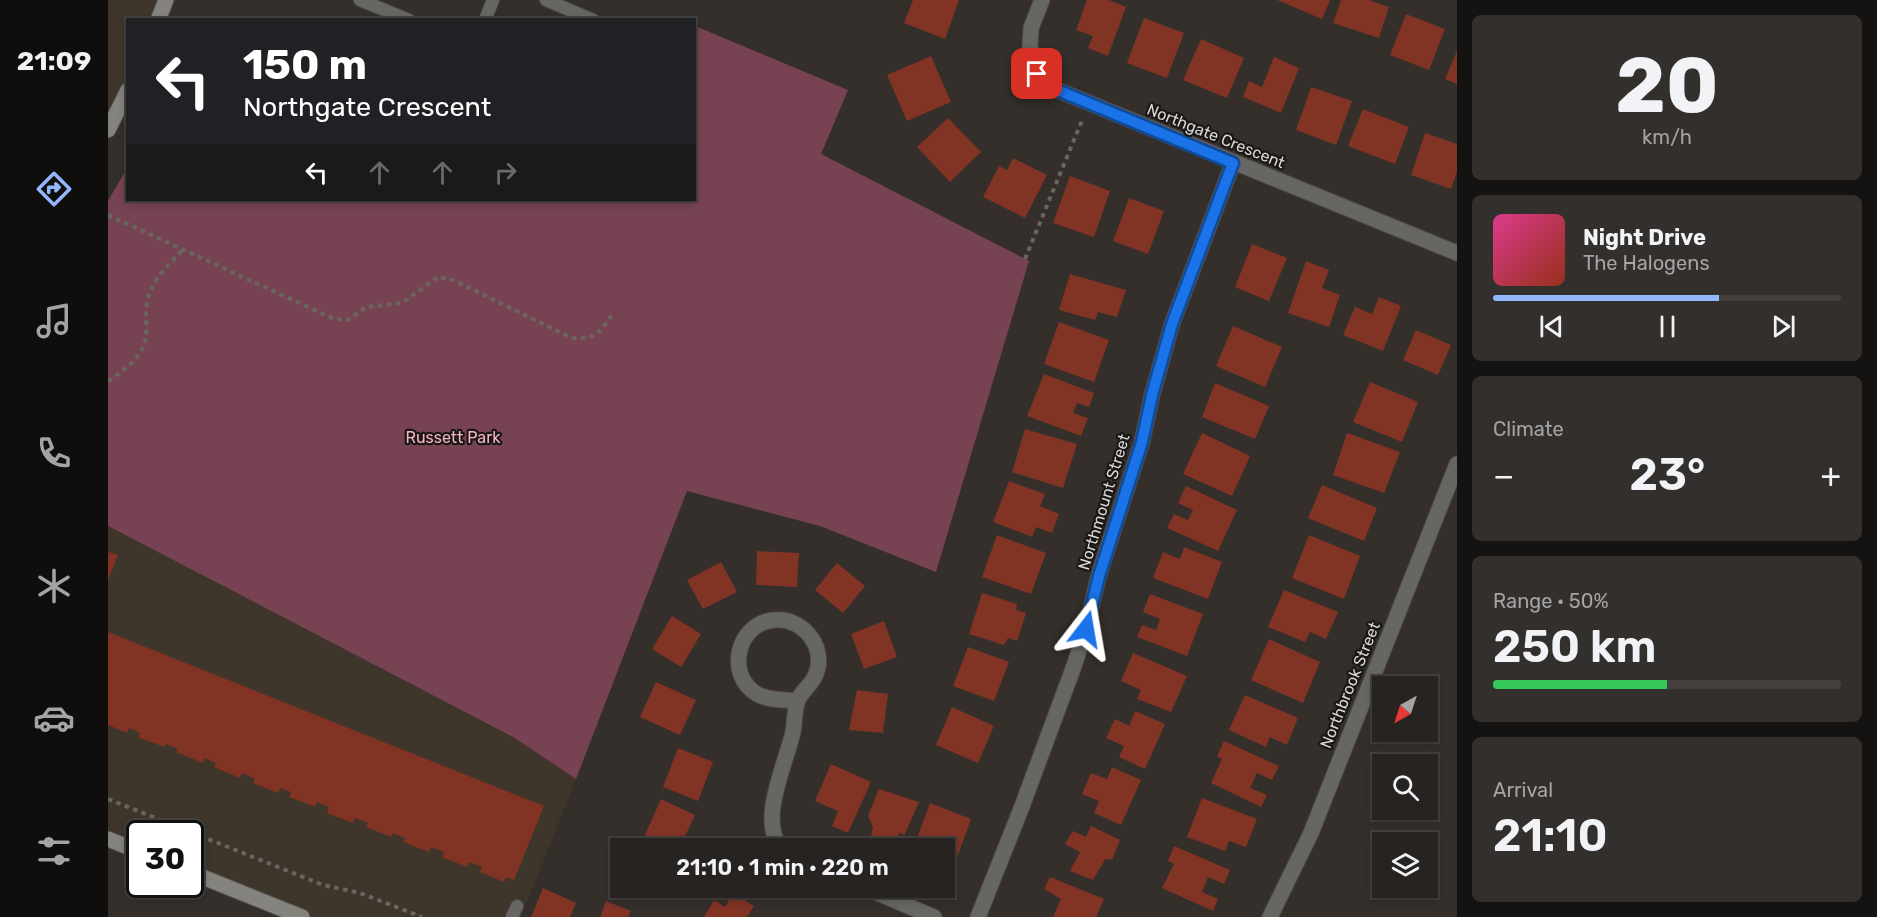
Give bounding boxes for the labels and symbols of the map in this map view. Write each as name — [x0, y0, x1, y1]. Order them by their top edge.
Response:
pin — [1011, 48, 1062, 99]
street label: Northgate Crescent — [1144, 100, 1288, 172]
park label: Russett Park — [405, 428, 501, 447]
street label: Northmount Street — [1074, 432, 1134, 572]
position arrow — [1054, 597, 1118, 661]
street label: Northbrook Street — [1316, 619, 1384, 751]
north arrow — [1372, 676, 1438, 742]
speed limit sign: 30 — [126, 820, 204, 898]

